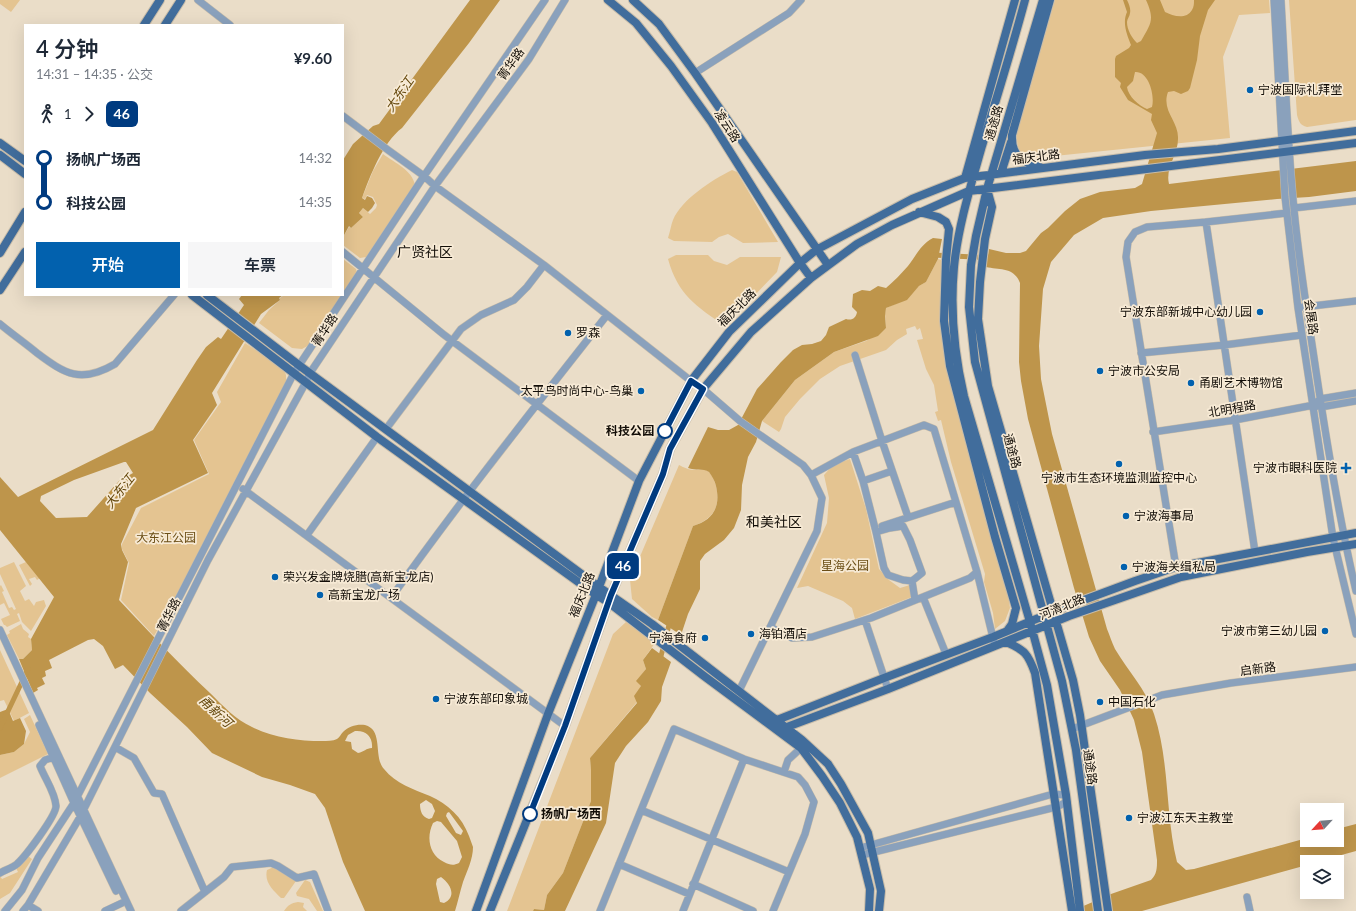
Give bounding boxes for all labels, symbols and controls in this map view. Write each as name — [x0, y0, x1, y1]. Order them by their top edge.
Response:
text: 4 分钟 — [36, 35, 98, 62]
street label: 菁华路 — [494, 45, 527, 83]
text: ¥9.60 — [294, 49, 332, 67]
text: 14:31 – 14:35 · 公交 — [36, 66, 153, 82]
water label: 大东江 — [381, 72, 418, 115]
place label: 宁波国际礼拜堂 — [1258, 82, 1342, 97]
marker: 宁波国际礼拜堂 — [1245, 85, 1255, 95]
icon: walk — [36, 103, 58, 125]
icon: forward — [78, 103, 100, 125]
street label: 通途路 — [981, 103, 1006, 142]
text: 46 — [114, 105, 130, 122]
text: 1 — [64, 106, 72, 122]
street label: 凌云路 — [711, 107, 744, 145]
street label: 福庆北路 — [1011, 146, 1061, 167]
text: 扬帆广场西 — [66, 150, 141, 168]
text: 14:32 — [299, 150, 332, 166]
text: 科技公园 — [66, 194, 126, 212]
text: 14:35 — [299, 194, 332, 210]
button: 开始 — [36, 242, 180, 288]
button: 车票 — [188, 242, 332, 288]
district label: 广贤社区 — [397, 243, 453, 260]
street label: 福庆北路 — [714, 285, 759, 330]
street label: 会展路 — [1302, 298, 1321, 336]
place label: 宁波东部新城中心幼儿园 — [1120, 304, 1252, 319]
marker: 宁波东部新城中心幼儿园 — [1255, 307, 1265, 317]
street label: 菁华路 — [308, 311, 341, 349]
place label: 罗森 — [576, 325, 600, 340]
marker: 罗森 — [563, 328, 573, 338]
place label: 宁波市公安局 — [1108, 363, 1180, 378]
marker: 宁波市公安局 — [1095, 366, 1105, 376]
place label: 甬剧艺术博物馆 — [1199, 375, 1283, 390]
marker: 甬剧艺术博物馆 — [1186, 378, 1196, 388]
place label: 太平鸟时尚中心-鸟巢 — [521, 383, 633, 398]
marker: 太平鸟时尚中心-鸟巢 — [636, 386, 646, 396]
street label: 北明程路 — [1207, 397, 1257, 420]
place label: 科技公园 — [606, 423, 654, 438]
marker: 科技公园 — [657, 423, 673, 439]
street label: 通途路 — [1001, 432, 1024, 470]
marker: 宁波市生态环境监测监控中心 — [1114, 459, 1124, 469]
place label: 宁波市眼科医院 — [1253, 460, 1337, 475]
marker: 宁波市眼科医院 — [1340, 462, 1352, 474]
water label: 大东江 — [101, 469, 139, 511]
place label: 宁波市生态环境监测监控中心 — [1041, 470, 1197, 485]
place label: 宁波海事局 — [1134, 508, 1194, 523]
marker: 宁波海事局 — [1121, 511, 1131, 521]
district label: 和美社区 — [746, 513, 802, 530]
park label: 大东江公园 — [136, 530, 196, 545]
line badge: 46 — [605, 553, 641, 579]
text: 46 — [615, 557, 631, 574]
park label: 星海公园 — [821, 558, 869, 573]
place label: 宁波海关缉私局 — [1132, 559, 1216, 574]
marker: 宁波海关缉私局 — [1119, 562, 1129, 572]
place label: 荣兴发金牌烧腊(高新宝龙店) — [283, 569, 433, 584]
street label: 福庆北路 — [566, 570, 597, 620]
marker: 荣兴发金牌烧腊(高新宝龙店) — [270, 572, 280, 582]
place label: 高新宝龙广场 — [328, 587, 400, 602]
marker: 高新宝龙广场 — [315, 590, 325, 600]
street label: 河清北路 — [1037, 591, 1087, 622]
street label: 菁华路 — [154, 595, 183, 634]
place label: 宁波市第三幼儿园 — [1221, 623, 1317, 638]
place label: 海铂酒店 — [759, 626, 807, 641]
marker: 宁波市第三幼儿园 — [1320, 626, 1330, 636]
marker: 海铂酒店 — [746, 629, 756, 639]
place label: 宁海食府 — [649, 630, 697, 645]
marker: 宁海食府 — [700, 633, 710, 643]
street label: 启新路 — [1239, 659, 1277, 678]
place label: 宁波东部印象城 — [444, 691, 528, 706]
water label: 甬新河 — [196, 692, 238, 732]
marker: 宁波东部印象城 — [431, 694, 441, 704]
place label: 中国石化 — [1108, 694, 1156, 709]
marker: 中国石化 — [1095, 697, 1105, 707]
street label: 通途路 — [1081, 748, 1100, 786]
north arrow — [1300, 803, 1344, 847]
map controls — [1300, 803, 1344, 899]
marker: 扬帆广场西 — [522, 806, 538, 822]
place label: 扬帆广场西 — [541, 806, 601, 821]
place label: 宁波江东天主教堂 — [1137, 810, 1233, 825]
marker: 宁波江东天主教堂 — [1124, 813, 1134, 823]
button: layers — [1300, 855, 1344, 899]

